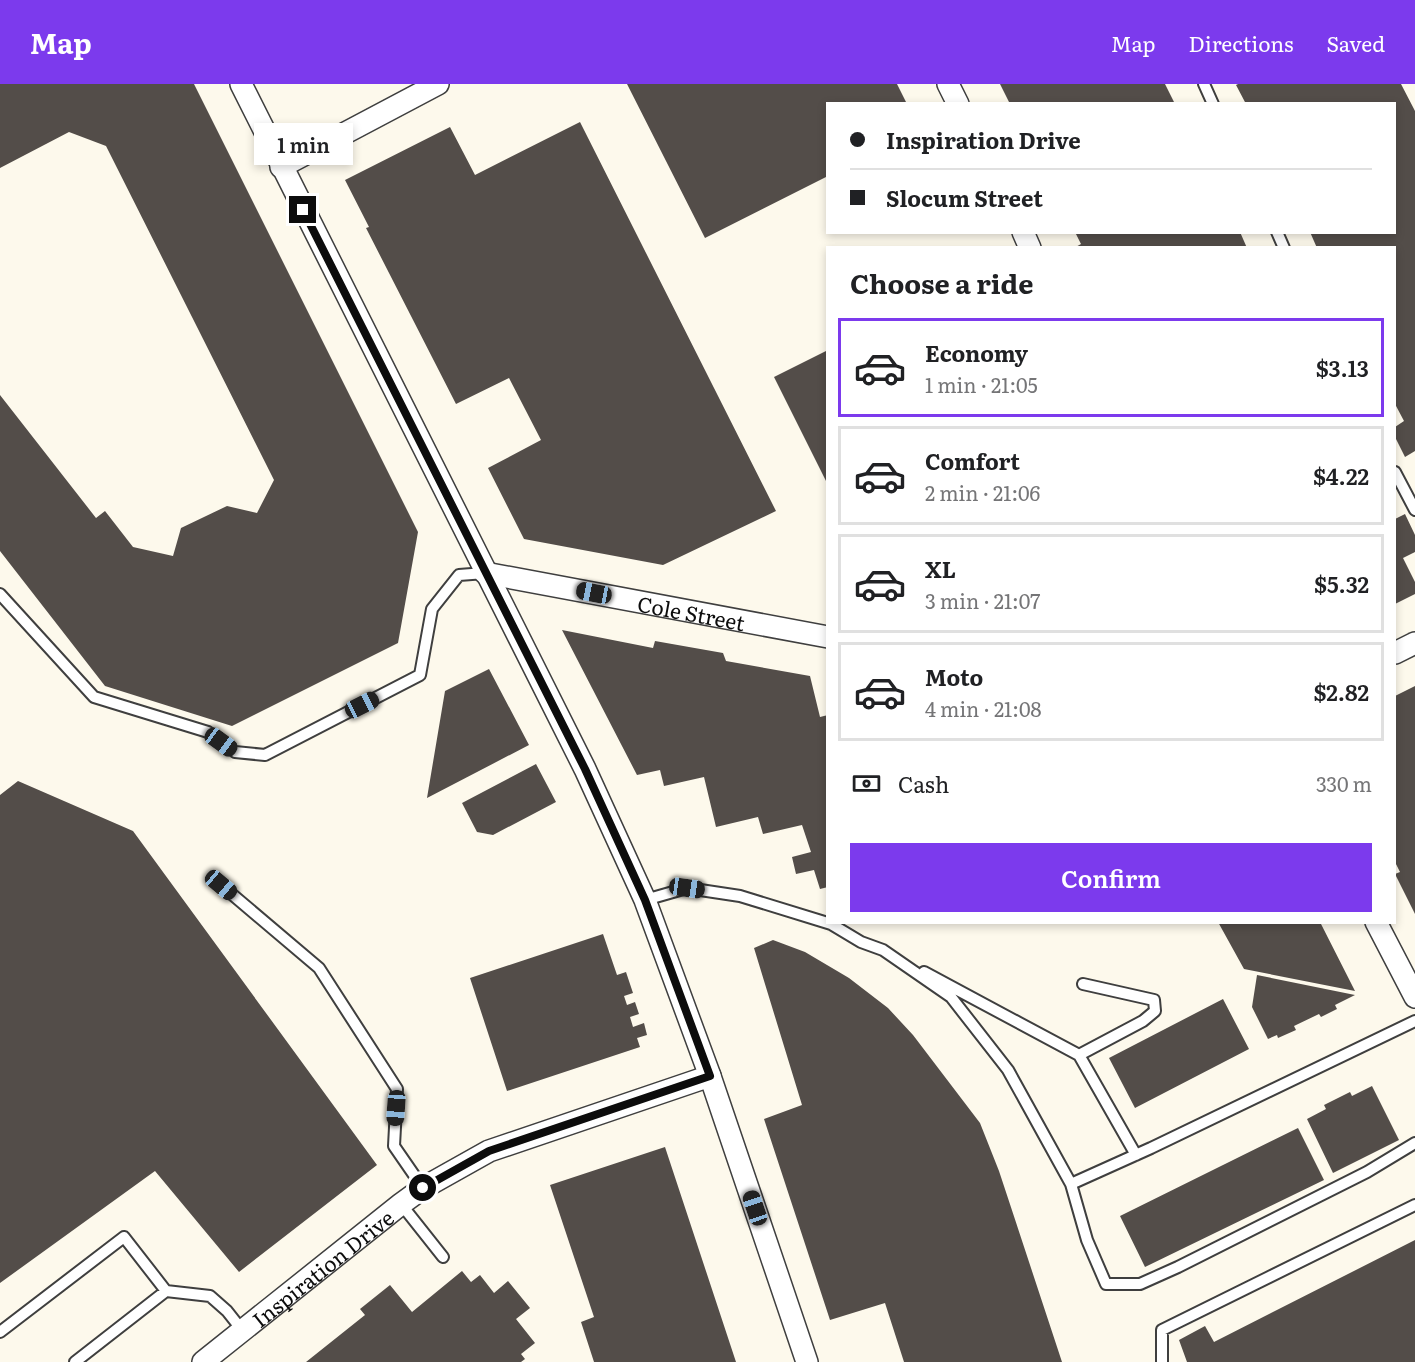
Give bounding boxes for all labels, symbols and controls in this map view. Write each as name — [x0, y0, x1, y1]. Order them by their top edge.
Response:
text: Map — [30, 21, 92, 63]
text: Map — [1111, 27, 1156, 58]
text: Directions — [1189, 27, 1294, 58]
text: Saved — [1327, 27, 1385, 58]
callout: 1 min — [254, 123, 352, 165]
text: Inspiration Drive — [886, 123, 1081, 156]
text: 1 min — [277, 129, 330, 159]
text: Slocum Street — [886, 181, 1043, 214]
route end — [289, 196, 316, 223]
text: Choose a ride — [850, 262, 1033, 302]
text: Economy — [925, 336, 1028, 369]
icon: car — [853, 341, 907, 395]
text: $3.13 — [1316, 351, 1369, 384]
text: 1 min · 21:05 — [925, 369, 1038, 399]
text: Comfort — [925, 444, 1020, 477]
icon: car — [853, 449, 907, 503]
text: $4.22 — [1313, 459, 1369, 492]
text: 2 min · 21:06 — [925, 477, 1040, 507]
text: XL — [925, 552, 956, 585]
icon: car — [853, 557, 907, 611]
text: $5.32 — [1314, 567, 1369, 600]
car — [575, 581, 613, 605]
text: 3 min · 21:07 — [925, 585, 1040, 615]
street label: Cole Street — [635, 586, 748, 637]
text: Moto — [925, 660, 983, 693]
icon: car — [853, 665, 907, 719]
text: $2.82 — [1313, 675, 1369, 708]
car — [342, 689, 382, 721]
text: 4 min · 21:08 — [925, 693, 1042, 723]
car — [201, 724, 241, 760]
icon: cash — [850, 767, 883, 800]
text: Cash — [898, 767, 949, 800]
text: 330 m — [1316, 768, 1372, 798]
button: Confirm — [850, 843, 1372, 912]
car — [201, 867, 241, 903]
car — [668, 877, 706, 899]
car — [386, 1089, 406, 1127]
route start — [409, 1174, 436, 1201]
car — [741, 1188, 769, 1228]
street label: Inspiration Drive — [244, 1201, 399, 1333]

